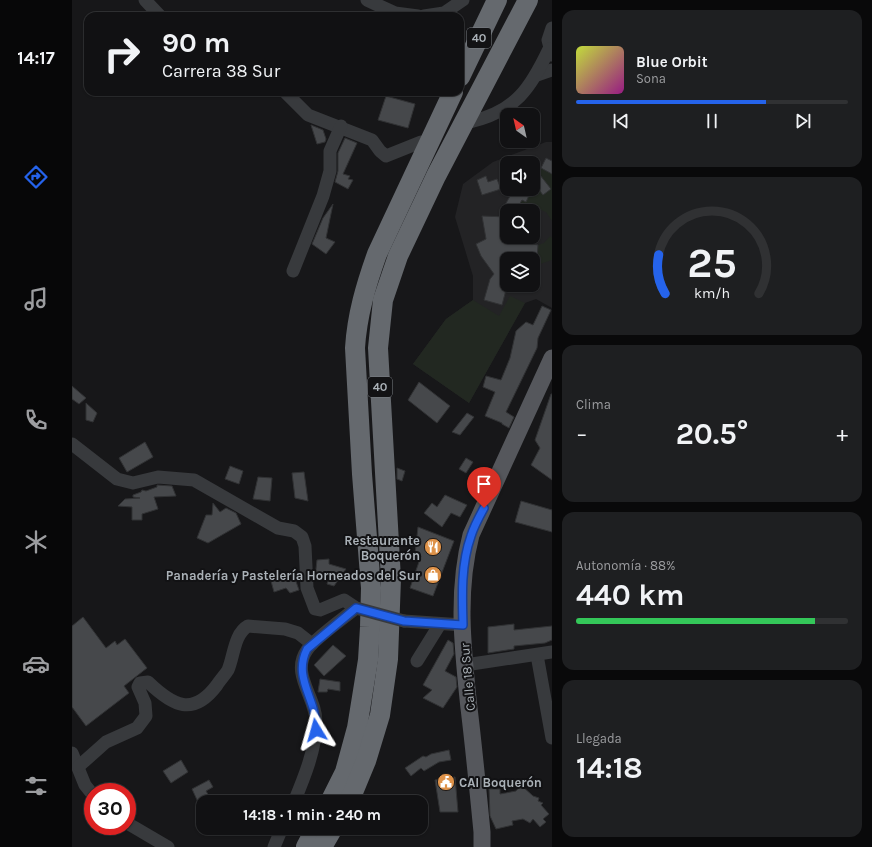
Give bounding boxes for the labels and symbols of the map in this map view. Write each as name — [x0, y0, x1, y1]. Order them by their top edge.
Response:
road number: 40 — [467, 28, 491, 48]
north arrow — [500, 108, 540, 148]
road number: 40 — [368, 377, 392, 397]
pin — [467, 467, 501, 508]
place label: Restaurante Boquerón — [344, 533, 420, 564]
restaurant icon: Restaurante Boquerón — [423, 537, 443, 557]
shop icon: Panadería y Pastelería Horneados del Sur — [423, 565, 443, 585]
place label: Panadería y Pastelería Horneados del Sur — [166, 568, 421, 583]
street label: Calle 18 Sur — [457, 642, 478, 711]
position arrow — [295, 709, 337, 751]
public building icon: CAI Boquerón — [436, 772, 456, 792]
place label: CAI Boquerón — [459, 775, 542, 791]
speed limit sign: 30 — [84, 783, 136, 835]

